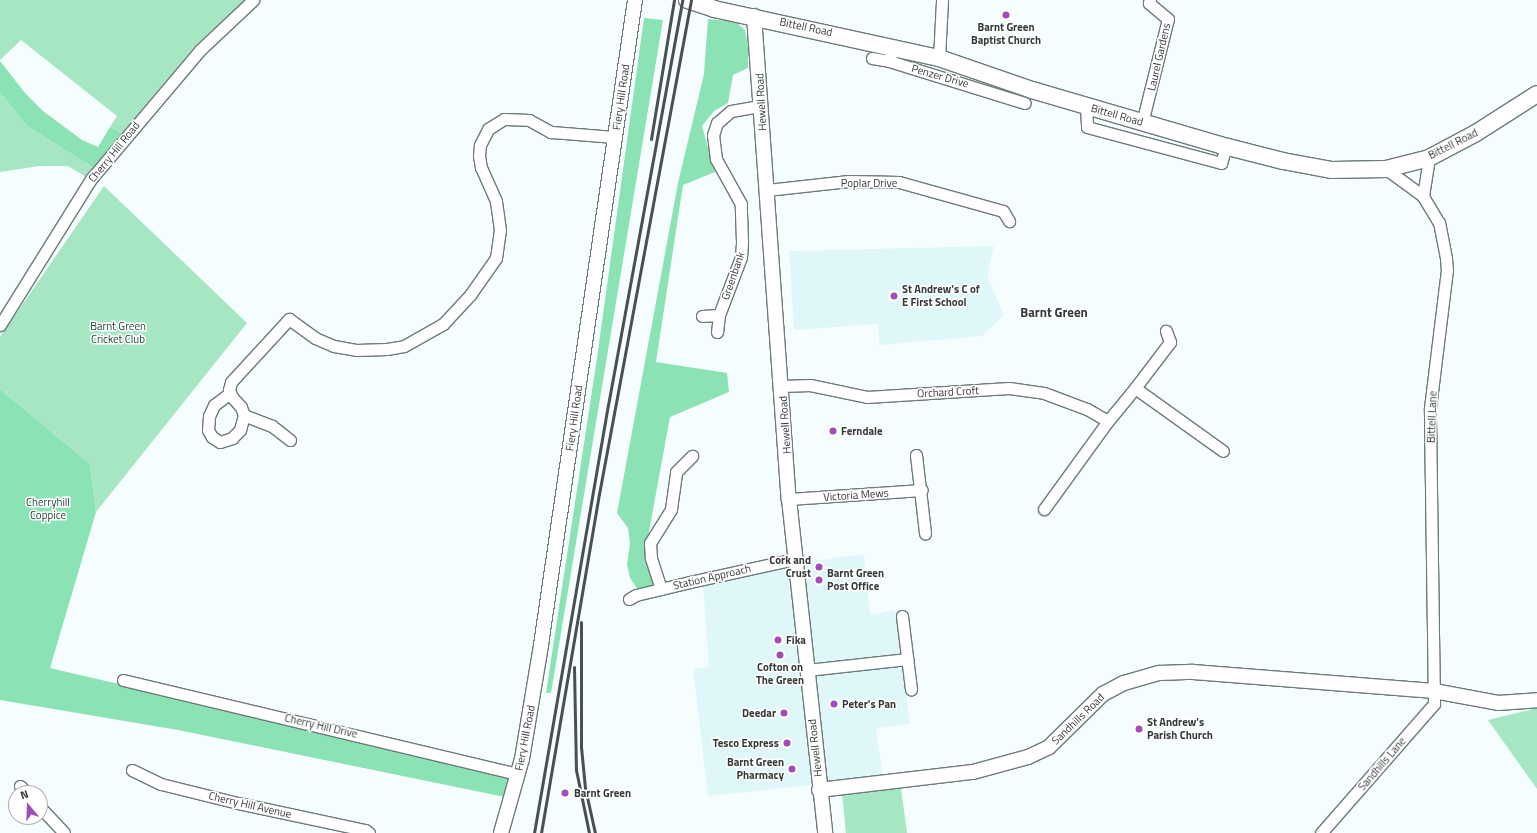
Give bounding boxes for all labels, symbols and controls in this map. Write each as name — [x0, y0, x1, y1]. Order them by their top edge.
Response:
marker: Barnt Green Baptist Church — [1001, 10, 1011, 20]
street label: Bittell Road — [778, 15, 834, 39]
place label: Barnt Green Baptist Church — [971, 21, 1041, 47]
street label: Laurel Gardens — [1145, 22, 1173, 92]
street label: Penzer Drive — [910, 62, 970, 90]
street label: Fiery Hill Road — [610, 63, 632, 131]
street label: Hewell Road — [753, 73, 769, 131]
street label: Bittell Road — [1089, 101, 1145, 129]
street label: Cherry Hill Road — [86, 119, 142, 185]
street label: Bittell Road — [1426, 126, 1480, 162]
street label: Poplar Drive — [841, 176, 897, 190]
street label: Greenbank — [719, 250, 747, 302]
place label: St Andrew's C of E First School — [902, 283, 980, 309]
marker: St Andrew's C of E First School — [889, 291, 899, 301]
district label: Barnt Green — [1020, 304, 1088, 320]
park label: Barnt Green Cricket Club — [90, 320, 146, 346]
street label: Fiery Hill Road — [563, 384, 585, 452]
street label: Orchard Croft — [917, 384, 979, 400]
street label: Bittell Lane — [1424, 391, 1440, 443]
street label: Hewell Road — [776, 396, 794, 454]
place label: Ferndale — [841, 424, 883, 438]
marker: Ferndale — [828, 426, 838, 436]
street label: Victoria Mews — [823, 486, 889, 504]
park label: Cherryhill Coppice — [26, 496, 70, 522]
place label: Cork and Crust — [769, 554, 811, 580]
street label: Station Approach — [672, 562, 752, 592]
marker: Cork and Crust — [814, 562, 824, 572]
place label: Barnt Green Post Office — [827, 567, 884, 593]
marker: Barnt Green Post Office — [814, 575, 824, 585]
place label: Fika — [786, 633, 806, 647]
marker: Fika — [773, 635, 783, 645]
marker: Cofton on The Green — [775, 650, 785, 660]
place label: Cofton on The Green — [756, 661, 804, 687]
street label: Sandhills Road — [1049, 691, 1107, 747]
place label: Peter's Pan — [842, 697, 896, 711]
marker: Peter's Pan — [829, 699, 839, 709]
street label: Fiery Hill Road — [512, 704, 538, 772]
place label: Deedar — [742, 706, 776, 720]
marker: Deedar — [779, 708, 789, 718]
street label: Cherry Hill Drive — [283, 711, 359, 741]
place label: St Andrew's Parish Church — [1147, 716, 1213, 742]
street label: Hewell Road — [805, 718, 825, 778]
marker: St Andrew's Parish Church — [1134, 724, 1144, 734]
street label: Sandhills Lane — [1355, 735, 1409, 793]
place label: Tesco Express — [713, 736, 779, 750]
marker: Tesco Express — [782, 738, 792, 748]
place label: Barnt Green Pharmacy — [727, 756, 784, 782]
marker: Barnt Green Pharmacy — [787, 764, 797, 774]
north arrow — [8, 785, 48, 825]
text: N — [18, 786, 31, 803]
place label: Barnt Green — [574, 786, 631, 800]
marker: Barnt Green — [559, 787, 571, 799]
street label: Cherry Hill Avenue — [207, 789, 293, 821]

